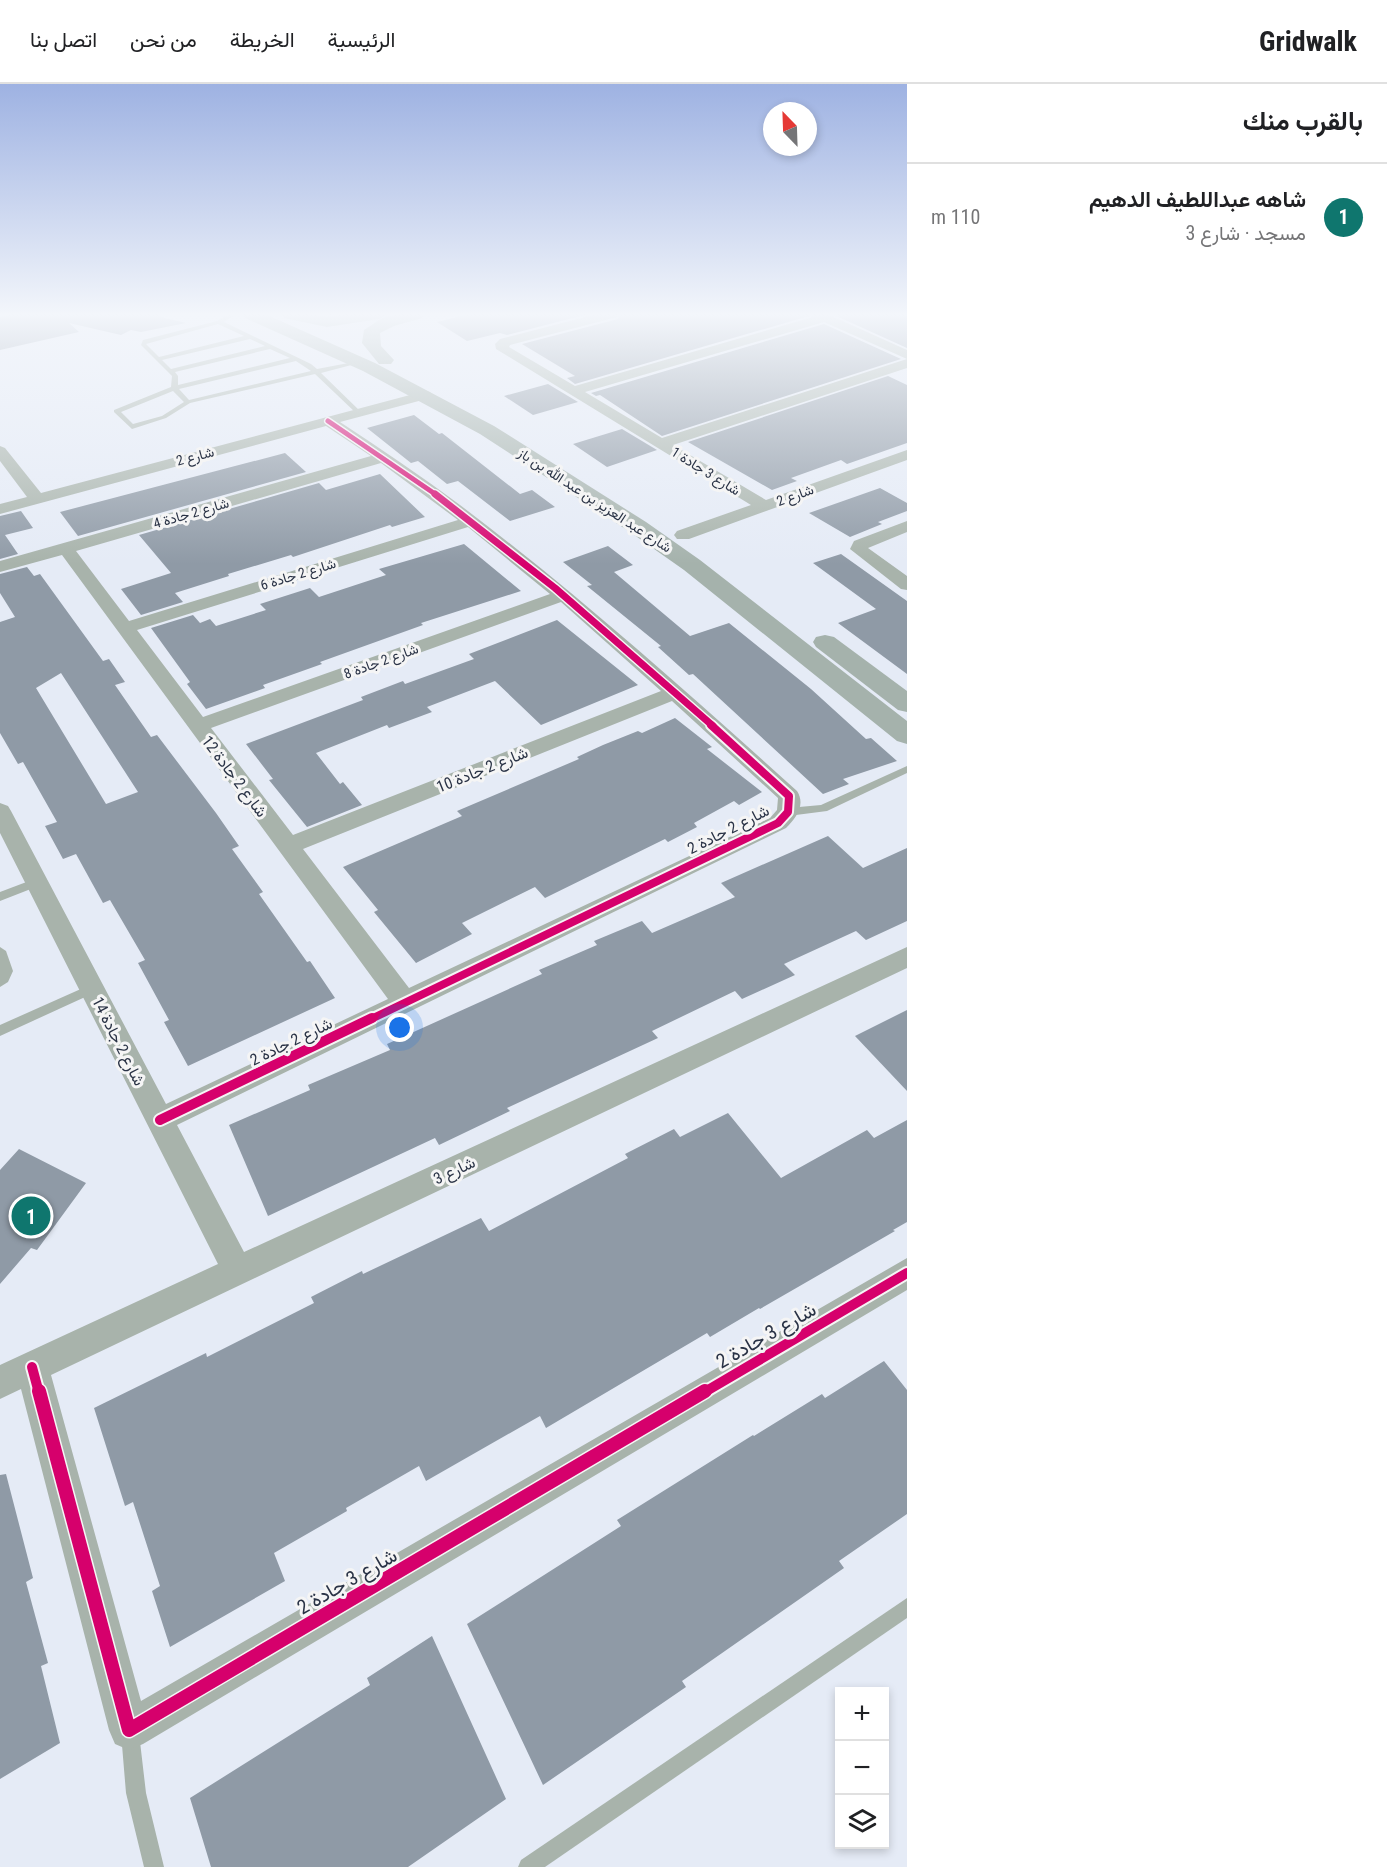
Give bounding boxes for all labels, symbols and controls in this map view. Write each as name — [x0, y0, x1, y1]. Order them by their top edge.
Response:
text: Gridwalk — [1259, 25, 1357, 58]
text: اتصل بنا — [30, 28, 97, 52]
text: من نحن — [130, 28, 197, 52]
text: الخريطة — [230, 28, 295, 52]
text: الرئيسية — [328, 28, 396, 52]
north arrow — [763, 102, 817, 156]
text: بالقرب منك — [1243, 106, 1363, 136]
text: شاهه عبداللطيف الدهيم — [1089, 187, 1306, 212]
text: 110 m — [931, 205, 980, 229]
text: 1 — [1338, 205, 1349, 229]
text: مسجد · شارع 3 — [1185, 221, 1306, 245]
street label: شارع 2 — [174, 443, 216, 472]
street label: شارع عبد العزيز بن عبد الله بن باز — [513, 444, 675, 558]
street label: شارع 3 جادة 1 — [667, 444, 743, 501]
street label: شارع 2 — [774, 481, 817, 512]
street label: شارع 2 جادة 4 — [151, 495, 231, 534]
street label: شارع 2 جادة 6 — [258, 555, 338, 596]
street label: شارع 2 جادة 8 — [342, 640, 421, 685]
street label: شارع 2 جادة 12 — [196, 732, 271, 822]
street label: شارع 2 جادة 10 — [434, 743, 531, 798]
street label: شارع 2 جادة 2 — [684, 801, 773, 860]
street label: شارع 2 جادة 14 — [86, 994, 149, 1090]
street label: شارع 2 جادة 2 — [247, 1013, 336, 1071]
your location — [385, 1013, 414, 1042]
street label: شارع 3 — [430, 1153, 479, 1190]
pin: 1 — [12, 1194, 51, 1238]
street label: شارع 3 جادة 2 — [712, 1297, 821, 1375]
street label: شارع 3 جادة 2 — [293, 1543, 402, 1621]
map controls — [835, 1687, 889, 1849]
button: + — [835, 1687, 889, 1741]
button: − — [835, 1741, 889, 1795]
button: layers — [835, 1795, 889, 1849]

